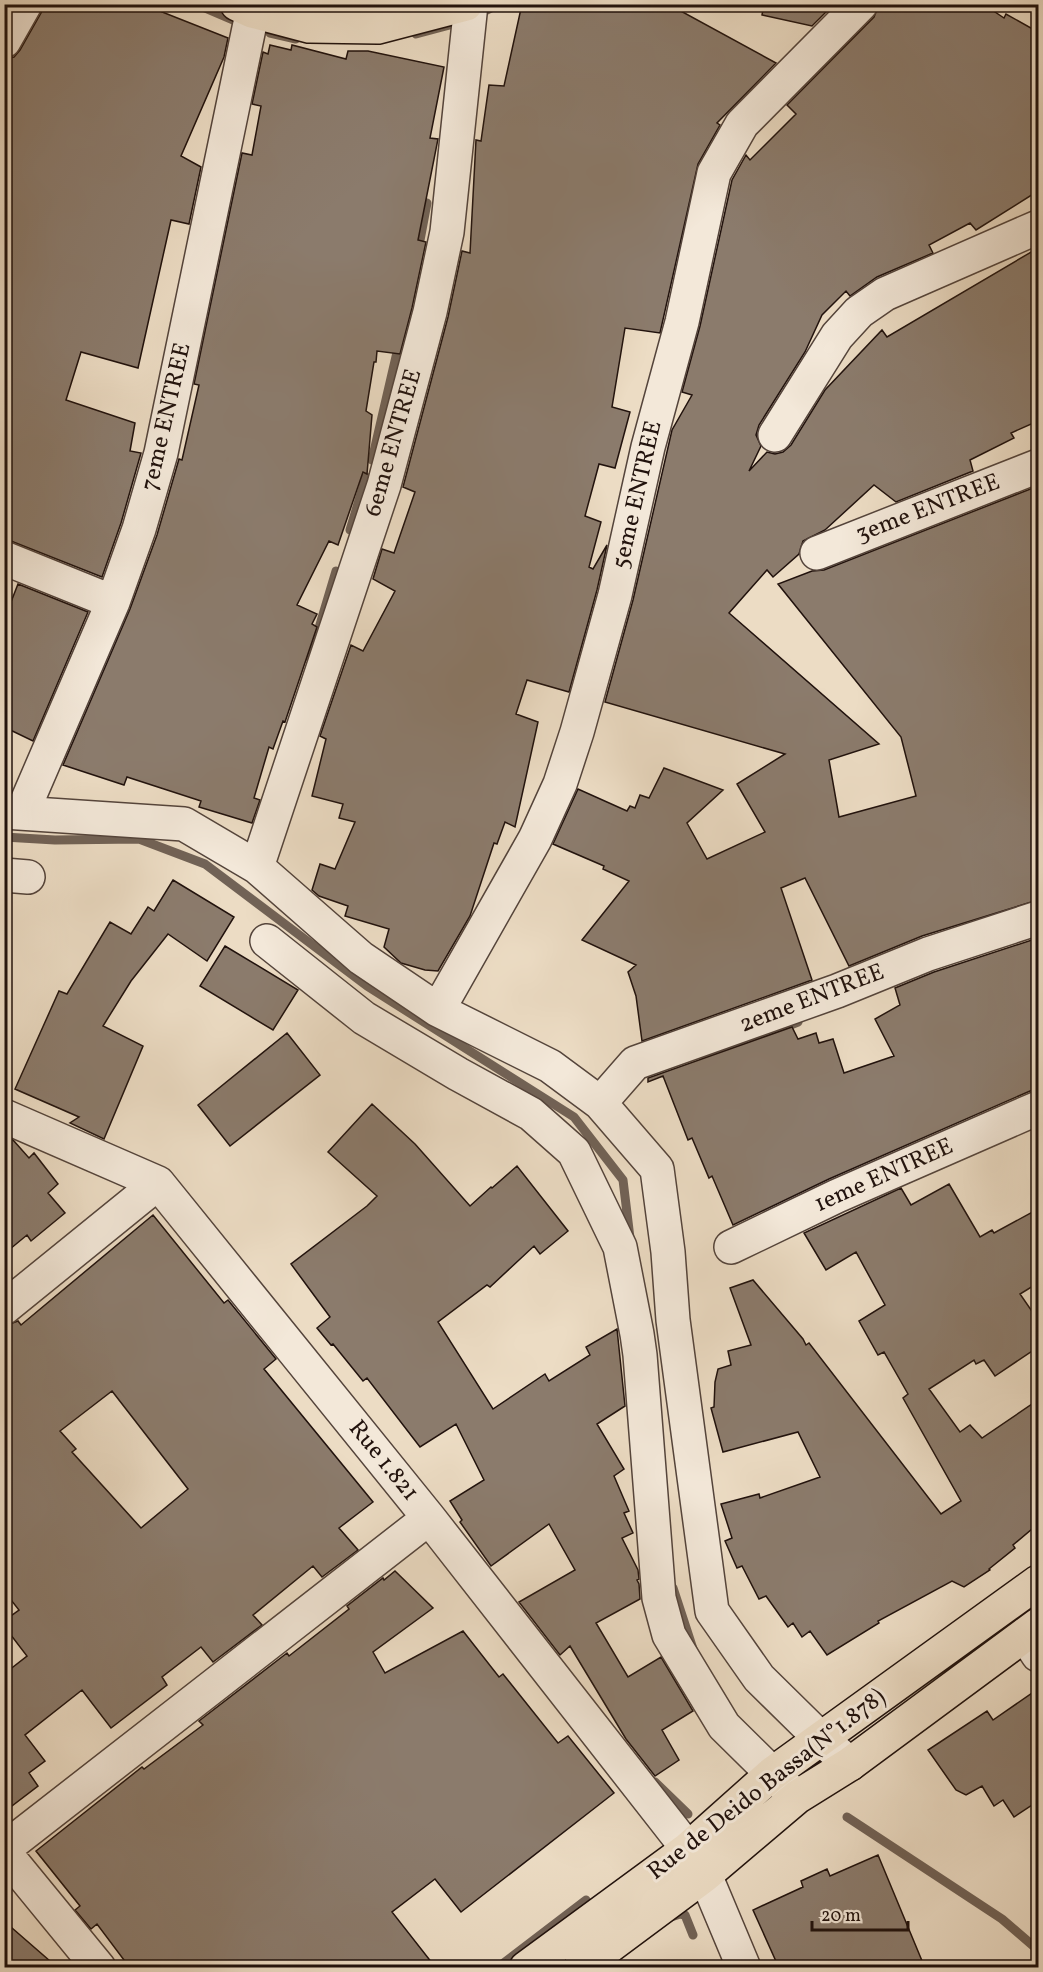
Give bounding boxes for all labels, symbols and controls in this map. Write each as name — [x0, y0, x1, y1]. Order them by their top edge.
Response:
street label: 7eme ENTREE — [133, 339, 201, 495]
street label: 6eme ENTREE — [357, 365, 431, 521]
street label: 5eme ENTREE — [604, 417, 672, 573]
street label: 3eme ENTREE — [851, 466, 1005, 552]
street label: 2eme ENTREE — [735, 956, 889, 1042]
street label: 1eme ENTREE — [809, 1130, 959, 1222]
street label: Rue 1.821 — [340, 1413, 426, 1509]
street label: Rue de Deido Bassa(N°1.878) — [641, 1681, 893, 1889]
scale bar — [812, 1894, 908, 1932]
text: 20 m — [821, 1904, 861, 1929]

